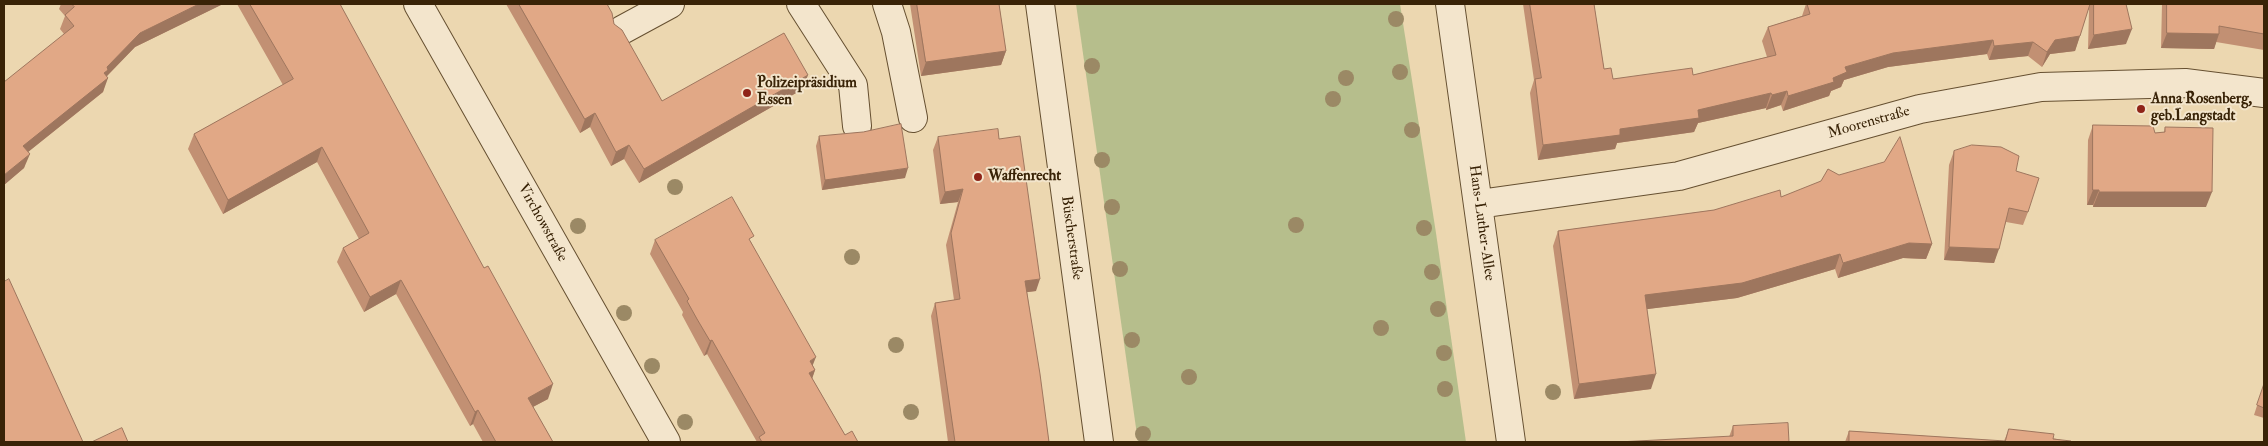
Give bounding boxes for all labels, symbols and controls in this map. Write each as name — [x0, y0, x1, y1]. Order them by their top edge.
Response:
place label: Polizeipräsidium Essen — [757, 75, 857, 110]
marker: Polizeipräsidium Essen — [741, 87, 753, 99]
place label: Anna Rosenberg, geb.Langstadt — [2151, 91, 2252, 126]
street label: Moorenstraße — [1826, 103, 1912, 143]
marker: Anna Rosenberg, geb.Langstadt — [2135, 103, 2147, 115]
street label: Hans-Luther-Allee — [1464, 164, 1498, 282]
place label: Waffenrecht — [988, 168, 1061, 186]
marker: Waffenrecht — [972, 171, 984, 183]
street label: Virchowstraße — [513, 181, 571, 265]
street label: Büscherstraße — [1056, 195, 1086, 281]

